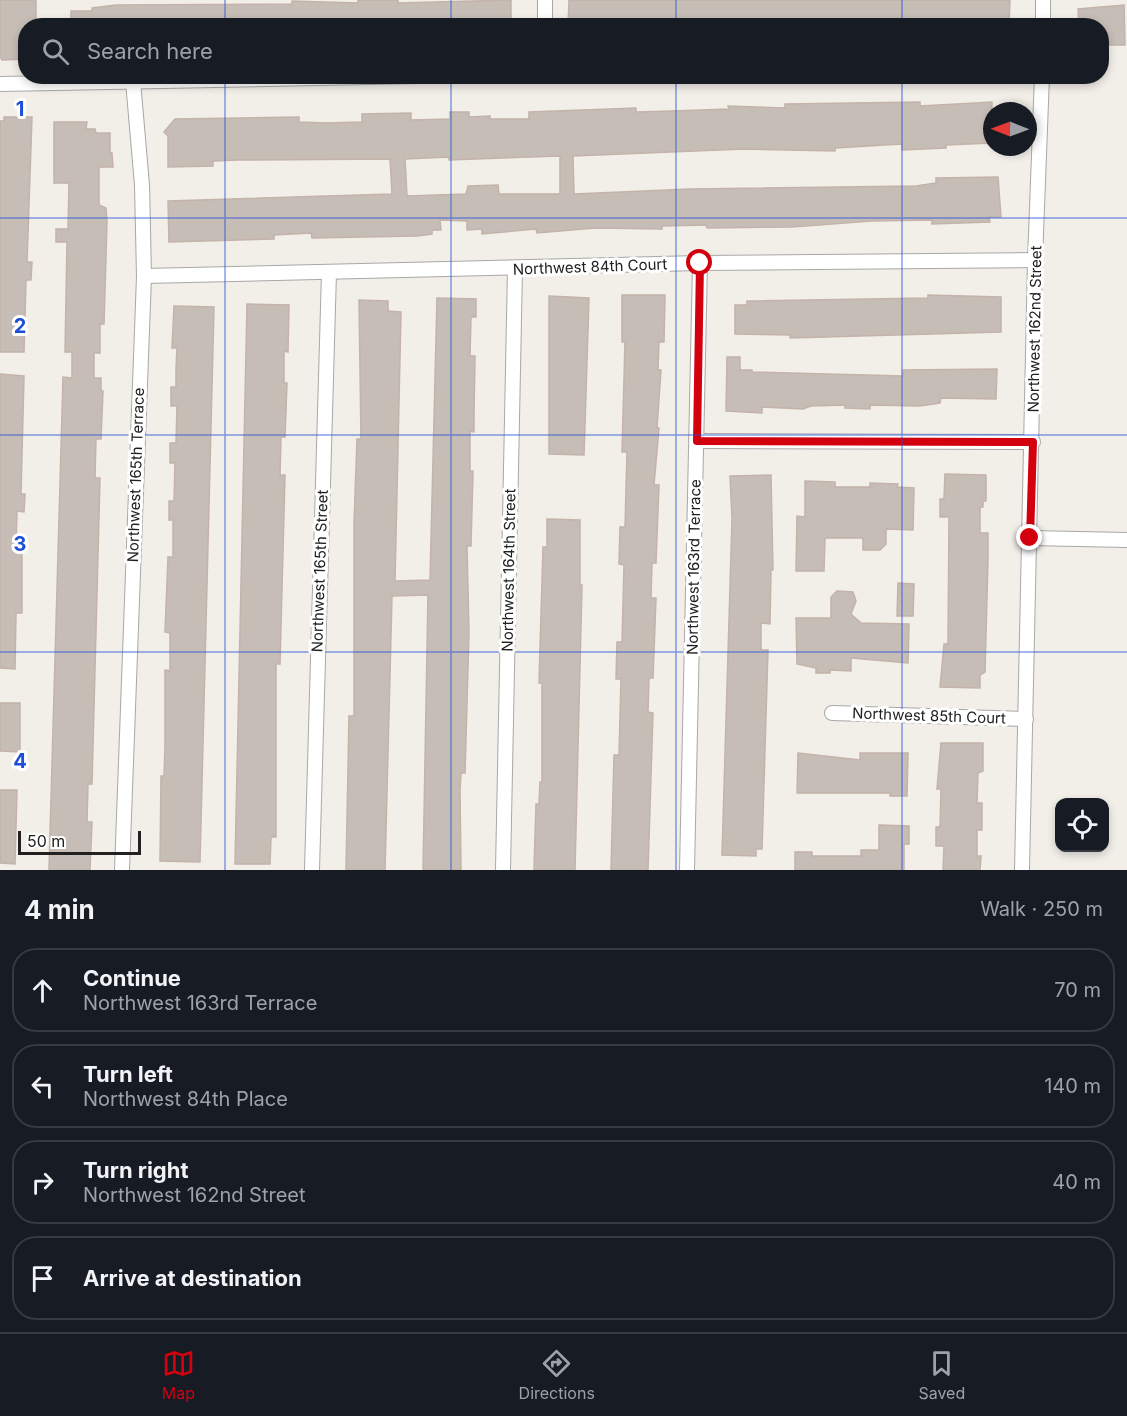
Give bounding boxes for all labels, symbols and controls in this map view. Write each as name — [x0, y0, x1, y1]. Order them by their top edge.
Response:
search box — [18, 18, 1109, 84]
icon: search — [39, 35, 72, 68]
text: Search here — [87, 38, 213, 64]
text: 1 — [16, 97, 24, 121]
north arrow — [983, 102, 1037, 156]
street label: Northwest 162nd Street — [1024, 245, 1045, 413]
route start — [686, 249, 712, 275]
street label: Northwest 84th Court — [513, 254, 668, 279]
text: 2 — [14, 314, 26, 338]
street label: Northwest 165th Terrace — [123, 387, 148, 563]
street label: Northwest 163rd Terrace — [682, 479, 705, 655]
street label: Northwest 164th Street — [498, 488, 519, 652]
street label: Northwest 165th Street — [307, 489, 332, 653]
route end — [1016, 524, 1042, 550]
text: 3 — [14, 532, 26, 556]
street label: Northwest 85th Court — [852, 703, 1006, 728]
text: 4 — [13, 749, 27, 773]
map controls — [1055, 798, 1109, 852]
button: locate — [1055, 798, 1109, 852]
scale bar — [18, 828, 141, 856]
text: 50 m — [27, 831, 65, 851]
text: 4 min — [24, 894, 95, 925]
text: Walk · 250 m — [980, 897, 1103, 921]
text: Continue — [83, 965, 181, 991]
icon: ahead — [26, 974, 59, 1007]
text: 70 m — [1054, 978, 1101, 1002]
text: Northwest 163rd Terrace — [83, 991, 317, 1015]
text: Turn left — [83, 1061, 173, 1087]
icon: left — [26, 1070, 59, 1103]
text: 140 m — [1044, 1074, 1101, 1098]
text: Northwest 84th Place — [83, 1087, 288, 1111]
text: Turn right — [83, 1157, 189, 1183]
icon: right — [26, 1166, 59, 1199]
text: 40 m — [1052, 1170, 1101, 1194]
text: Northwest 162nd Street — [83, 1183, 306, 1207]
icon: arrive — [26, 1262, 59, 1295]
text: Arrive at destination — [83, 1265, 302, 1291]
tab: Map — [162, 1347, 195, 1403]
tab: Directions — [519, 1347, 595, 1403]
tab: Saved — [918, 1347, 965, 1403]

